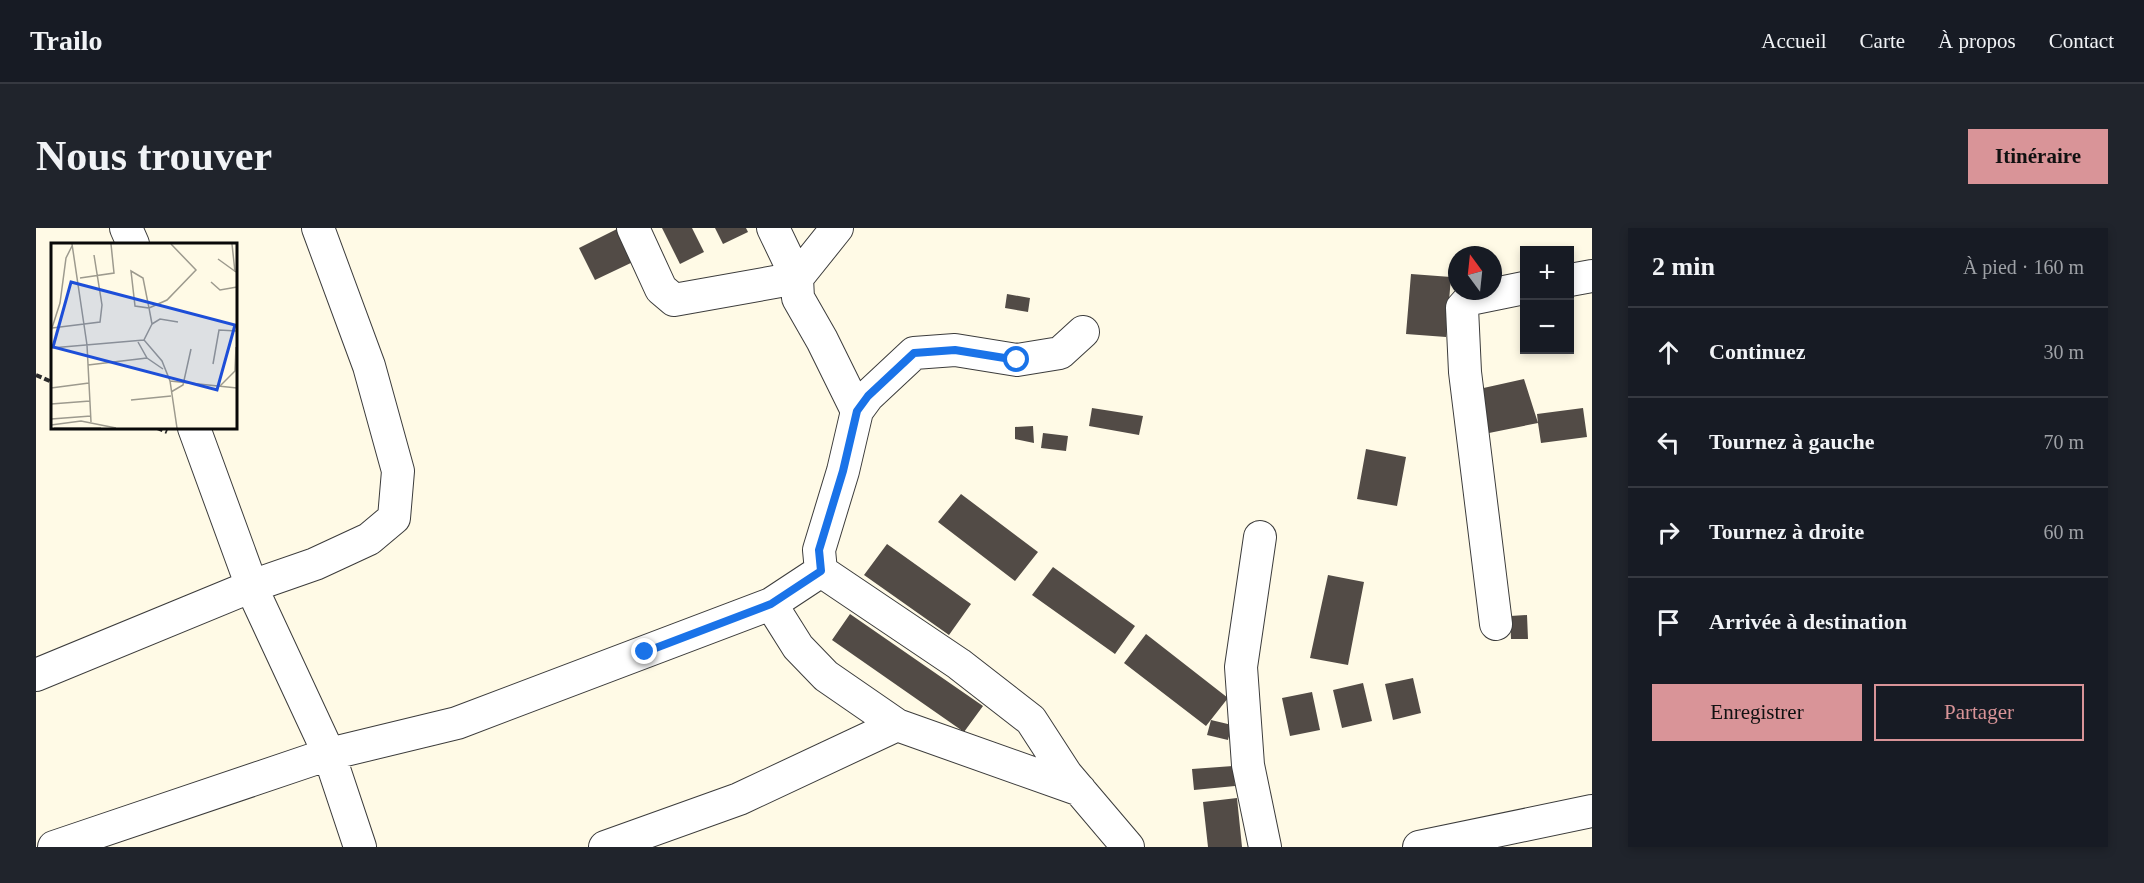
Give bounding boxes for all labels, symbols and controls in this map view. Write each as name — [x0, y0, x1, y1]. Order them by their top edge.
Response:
text: Trailo — [30, 25, 103, 56]
text: Accueil — [1761, 29, 1827, 53]
text: Carte — [1860, 29, 1905, 53]
text: À propos — [1938, 29, 2016, 53]
text: Contact — [2049, 29, 2114, 53]
button: Itinéraire — [1968, 129, 2108, 184]
text: Nous trouver — [36, 133, 272, 179]
inset map — [51, 243, 237, 429]
north arrow — [1448, 246, 1502, 300]
map controls — [1520, 246, 1574, 354]
button: + — [1520, 246, 1574, 300]
text: 2 min — [1652, 252, 1715, 281]
text: À pied · 160 m — [1963, 256, 2084, 278]
button: − — [1520, 300, 1574, 354]
icon: ahead — [1652, 336, 1685, 369]
text: Continuez — [1709, 339, 1806, 364]
text: 30 m — [2043, 341, 2084, 363]
route start — [1003, 346, 1029, 372]
icon: left — [1652, 426, 1685, 459]
text: Tournez à gauche — [1709, 429, 1874, 454]
text: 70 m — [2043, 431, 2084, 453]
icon: right — [1652, 516, 1685, 549]
text: Tournez à droite — [1709, 519, 1864, 544]
text: 60 m — [2043, 521, 2084, 543]
icon: arrive — [1652, 606, 1685, 639]
text: Arrivée à destination — [1709, 609, 1907, 634]
route end — [631, 638, 657, 664]
button: Enregistrer — [1652, 684, 1862, 741]
button: Partager — [1874, 684, 2084, 741]

